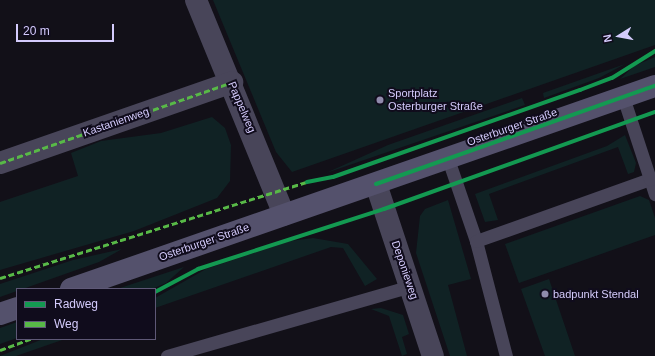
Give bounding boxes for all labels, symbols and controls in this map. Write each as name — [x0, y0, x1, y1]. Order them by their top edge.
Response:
scale bar — [18, 16, 116, 42]
north arrow — [599, 16, 639, 56]
text: 20 m — [23, 24, 50, 38]
text: N — [601, 33, 614, 43]
street label: Pappelweg — [225, 79, 259, 135]
place label: Sportplatz Osterburger Straße — [388, 87, 483, 113]
marker: Sportplatz Osterburger Straße — [375, 95, 385, 105]
street label: Kastanienweg — [81, 105, 151, 139]
street label: Osterburger Straße — [465, 105, 559, 149]
street label: Osterburger Straße — [157, 220, 251, 264]
street label: Deponieweg — [389, 239, 421, 301]
place label: badpunkt Stendal — [553, 287, 639, 301]
legend — [16, 288, 156, 340]
marker: badpunkt Stendal — [540, 289, 550, 299]
text: Radweg — [54, 297, 98, 311]
text: Weg — [54, 317, 78, 331]

